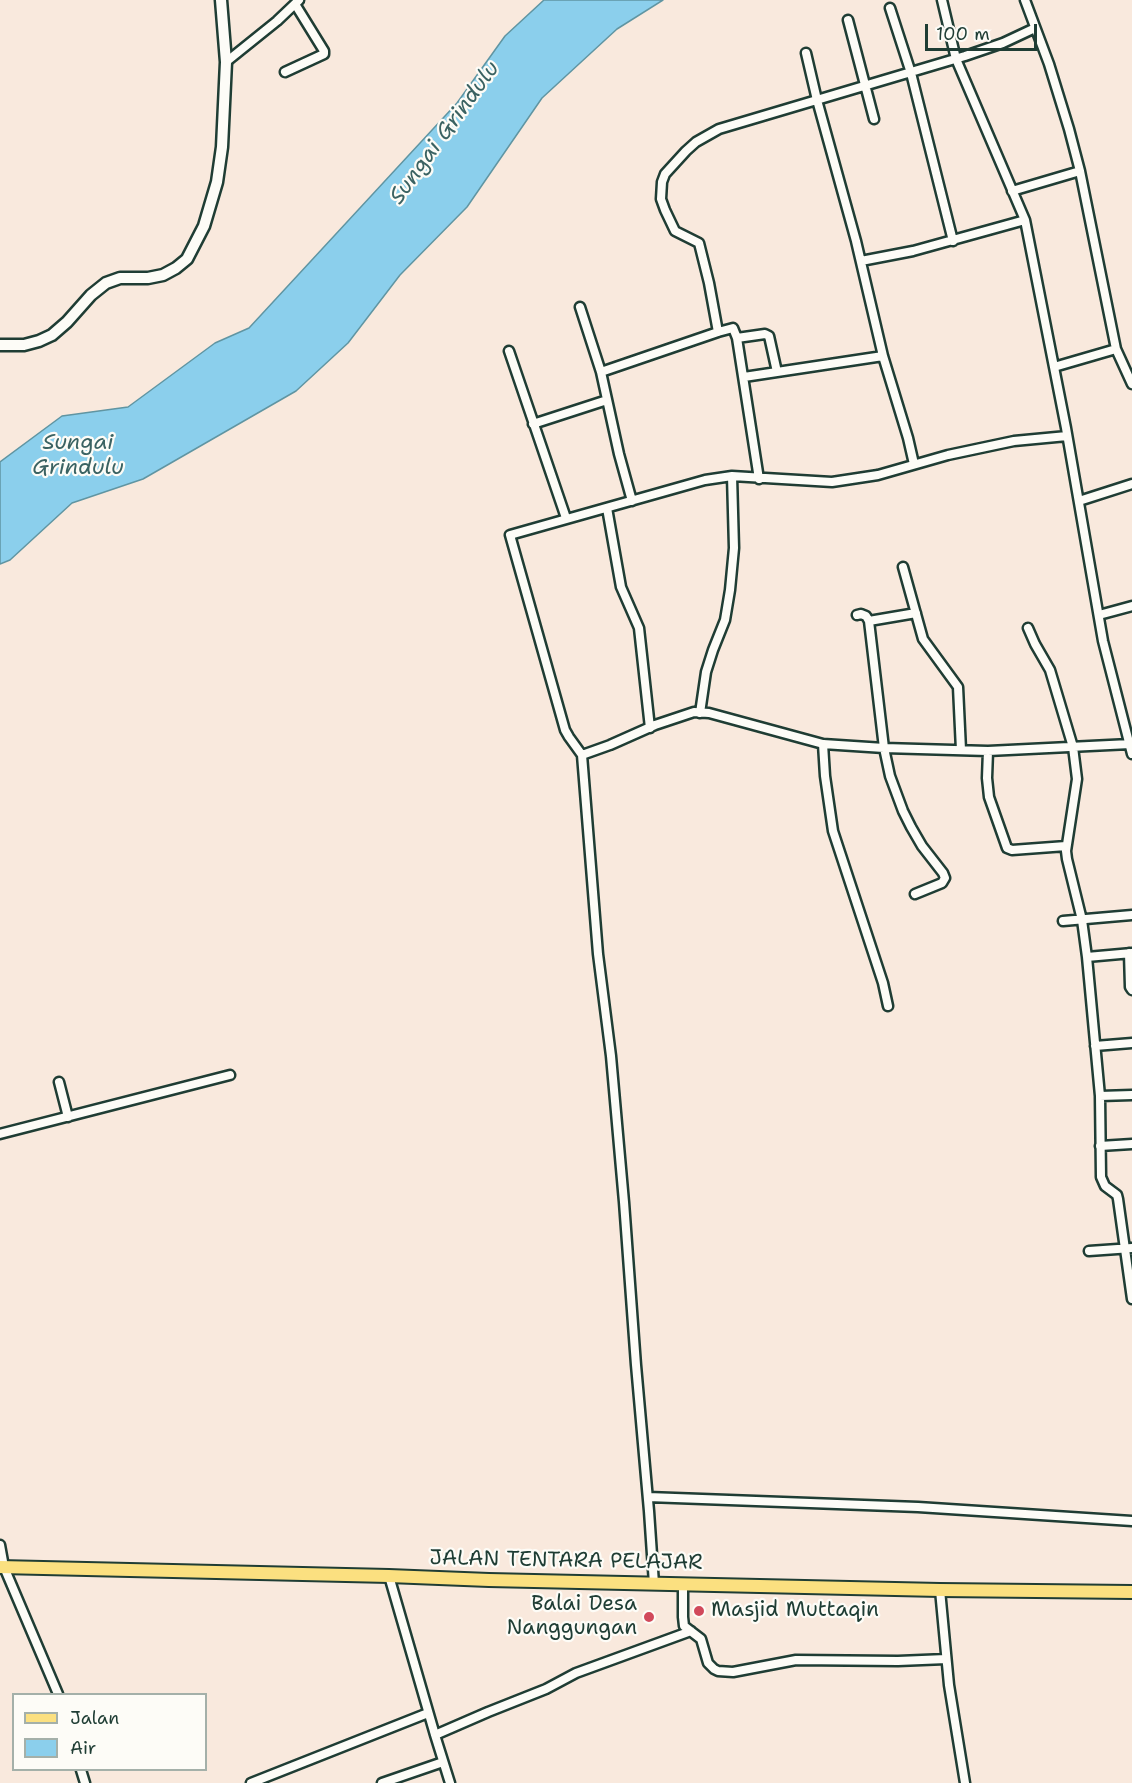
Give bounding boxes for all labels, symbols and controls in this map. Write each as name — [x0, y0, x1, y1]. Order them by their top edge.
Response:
scale bar — [928, 12, 1040, 50]
text: 100 m — [936, 22, 990, 46]
water label: Sungai Grindulu — [384, 56, 506, 210]
water label: Sungai Grindulu — [32, 430, 124, 482]
street label: JALAN TENTARA PELAJAR — [429, 1546, 703, 1576]
place label: Balai Desa Nanggungan — [507, 1592, 637, 1642]
place label: Masjid Muttaqin — [711, 1598, 879, 1624]
marker: Masjid Muttaqin — [692, 1604, 706, 1618]
marker: Balai Desa Nanggungan — [642, 1610, 656, 1624]
legend — [12, 1693, 207, 1771]
text: Jalan — [70, 1706, 119, 1730]
text: Air — [70, 1736, 96, 1760]

